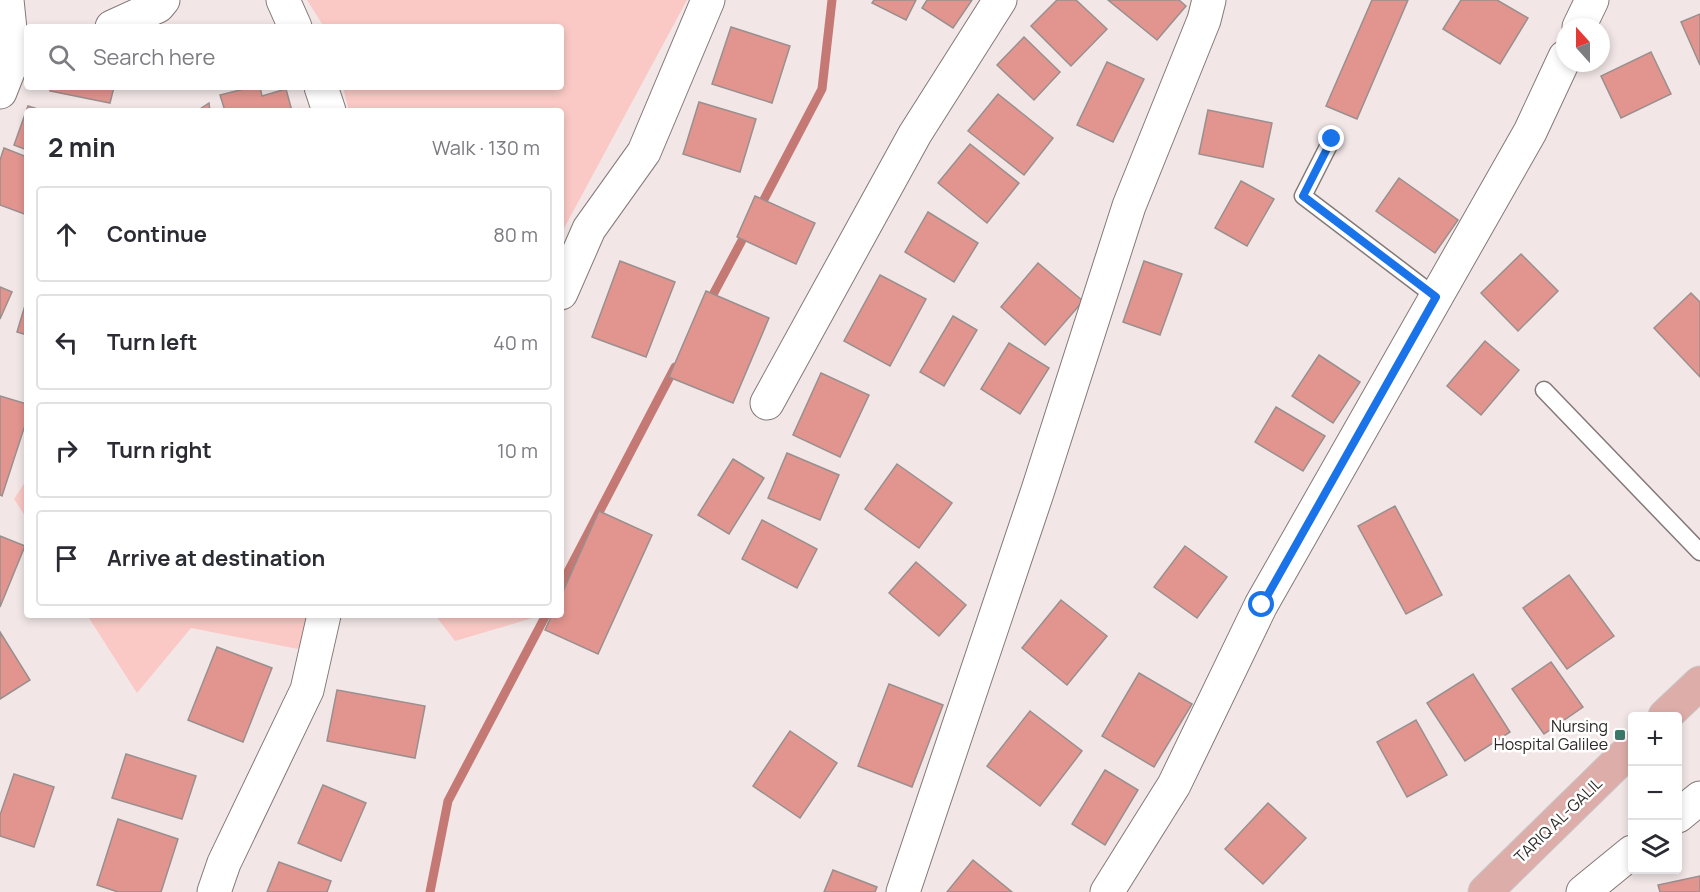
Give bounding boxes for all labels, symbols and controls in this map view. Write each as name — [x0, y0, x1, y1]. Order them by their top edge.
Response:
north arrow — [1556, 18, 1610, 72]
search box — [24, 24, 564, 90]
icon: search — [45, 41, 78, 74]
text: Search here — [93, 42, 215, 72]
route end — [1318, 125, 1344, 151]
text: 2 min — [48, 129, 116, 165]
text: Walk · 130 m — [432, 134, 540, 161]
icon: ahead — [50, 218, 83, 251]
text: Continue — [107, 219, 207, 249]
text: 80 m — [493, 221, 538, 248]
icon: left — [50, 326, 83, 359]
text: Turn left — [107, 327, 197, 357]
text: 40 m — [493, 329, 538, 356]
icon: right — [50, 434, 83, 467]
text: Turn right — [107, 435, 212, 465]
text: 10 m — [497, 437, 538, 464]
icon: arrive — [50, 542, 83, 575]
text: Arrive at destination — [107, 543, 325, 573]
route start — [1248, 591, 1274, 617]
map controls — [1628, 712, 1682, 874]
button: + — [1628, 712, 1682, 766]
place label: Nursing Hospital Galilee — [1494, 715, 1608, 755]
marker: Nursing Hospital Galilee — [1613, 728, 1627, 742]
button: − — [1628, 766, 1682, 820]
street label: TARIQ AL-GALIL — [1509, 772, 1607, 868]
button: layers — [1628, 820, 1682, 874]

